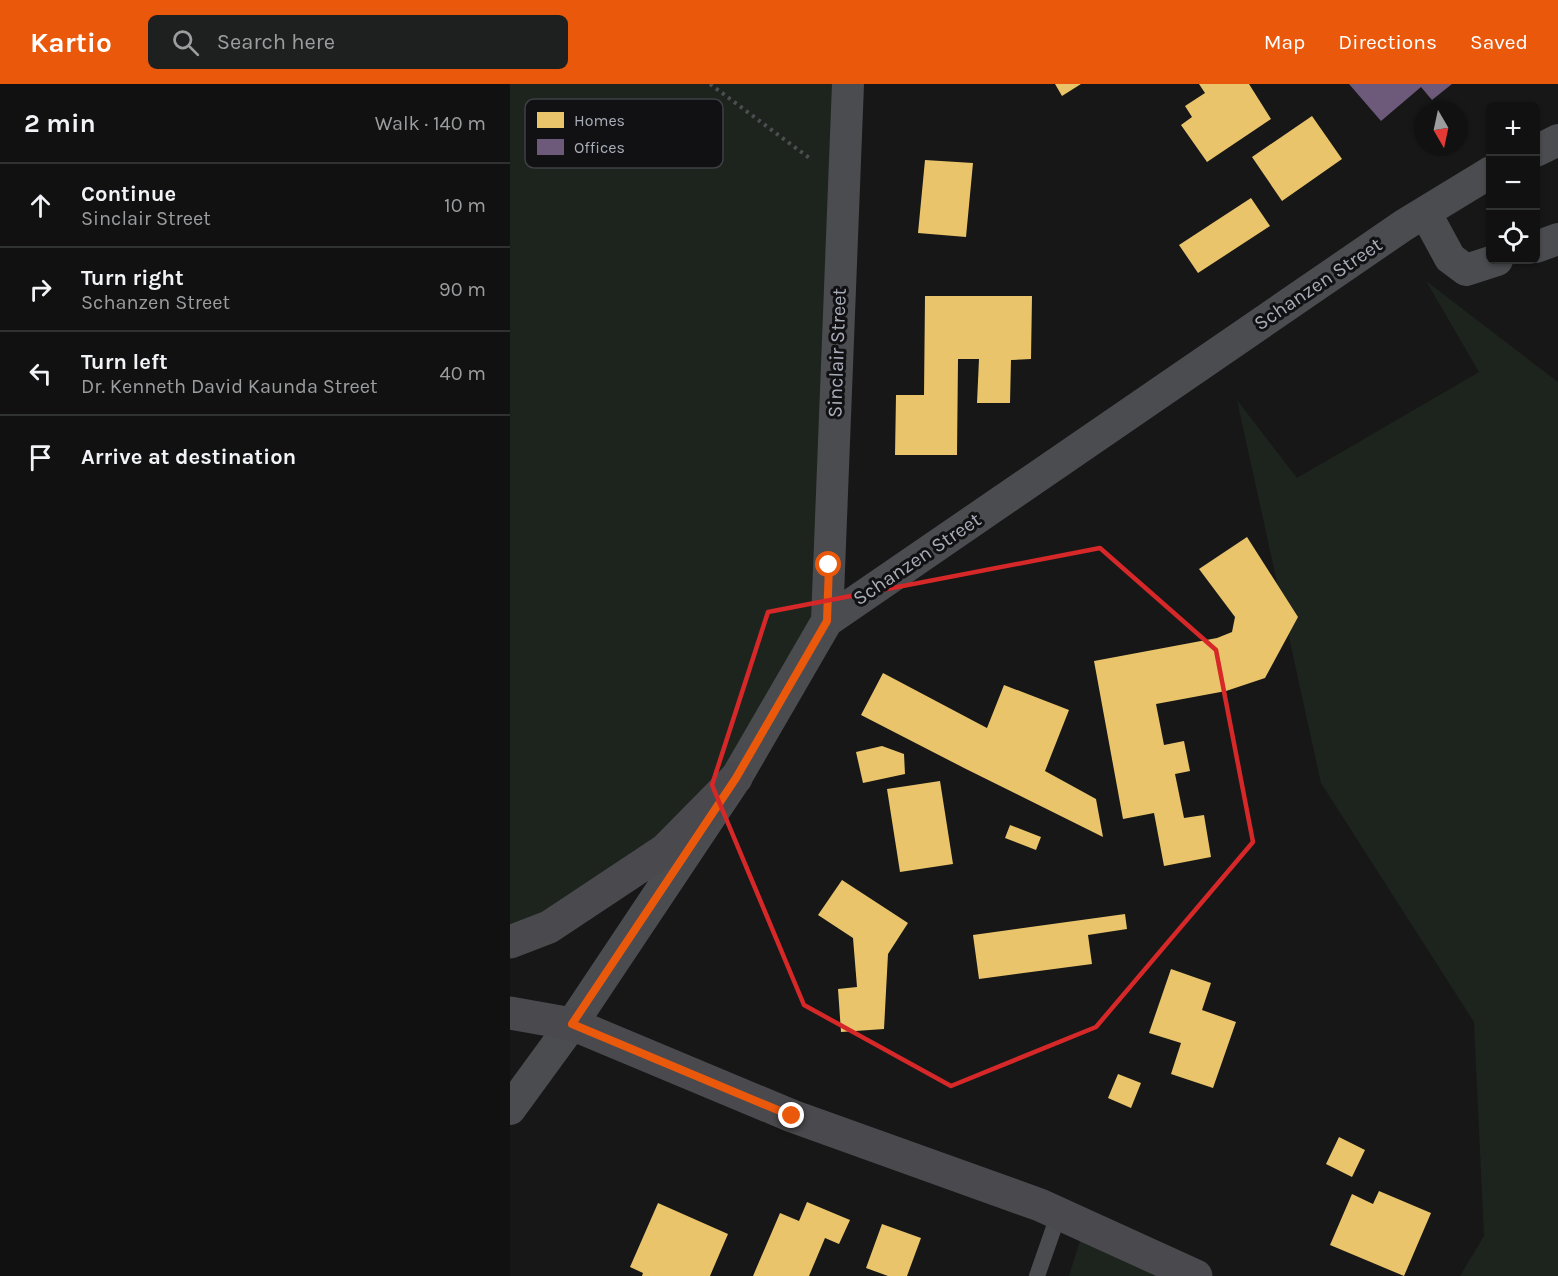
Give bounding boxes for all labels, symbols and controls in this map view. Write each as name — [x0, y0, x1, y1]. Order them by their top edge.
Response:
search box — [148, 15, 568, 69]
text: Kartio — [30, 26, 112, 59]
icon: search — [169, 26, 202, 59]
text: Search here — [217, 29, 335, 55]
text: Map — [1264, 30, 1305, 54]
text: Directions — [1338, 30, 1437, 54]
text: Saved — [1470, 30, 1528, 54]
legend — [525, 99, 723, 168]
north arrow — [1414, 102, 1468, 156]
map controls — [1486, 102, 1540, 264]
button: + — [1486, 102, 1540, 156]
text: 2 min — [24, 108, 96, 139]
text: Homes — [574, 111, 625, 130]
text: Walk · 140 m — [375, 112, 486, 135]
text: Offices — [574, 138, 625, 157]
button: − — [1486, 156, 1540, 210]
text: Continue — [81, 181, 176, 207]
icon: ahead — [24, 189, 57, 222]
text: 10 m — [444, 194, 486, 217]
text: Sinclair Street — [81, 207, 211, 230]
button: locate — [1486, 210, 1540, 264]
street label: Schanzen Street — [1250, 233, 1387, 335]
text: Turn right — [81, 265, 184, 291]
icon: right — [24, 273, 57, 306]
text: 90 m — [439, 278, 486, 301]
street label: Sinclair Street — [823, 287, 851, 418]
text: Schanzen Street — [81, 291, 230, 314]
text: Turn left — [81, 349, 168, 375]
icon: left — [24, 357, 57, 390]
text: 40 m — [440, 362, 486, 385]
text: Dr. Kenneth David Kaunda Street — [81, 375, 378, 398]
icon: arrive — [24, 441, 57, 474]
text: Arrive at destination — [81, 444, 296, 470]
street label: Schanzen Street — [849, 508, 986, 610]
route start — [815, 551, 841, 577]
route end — [778, 1102, 804, 1128]

